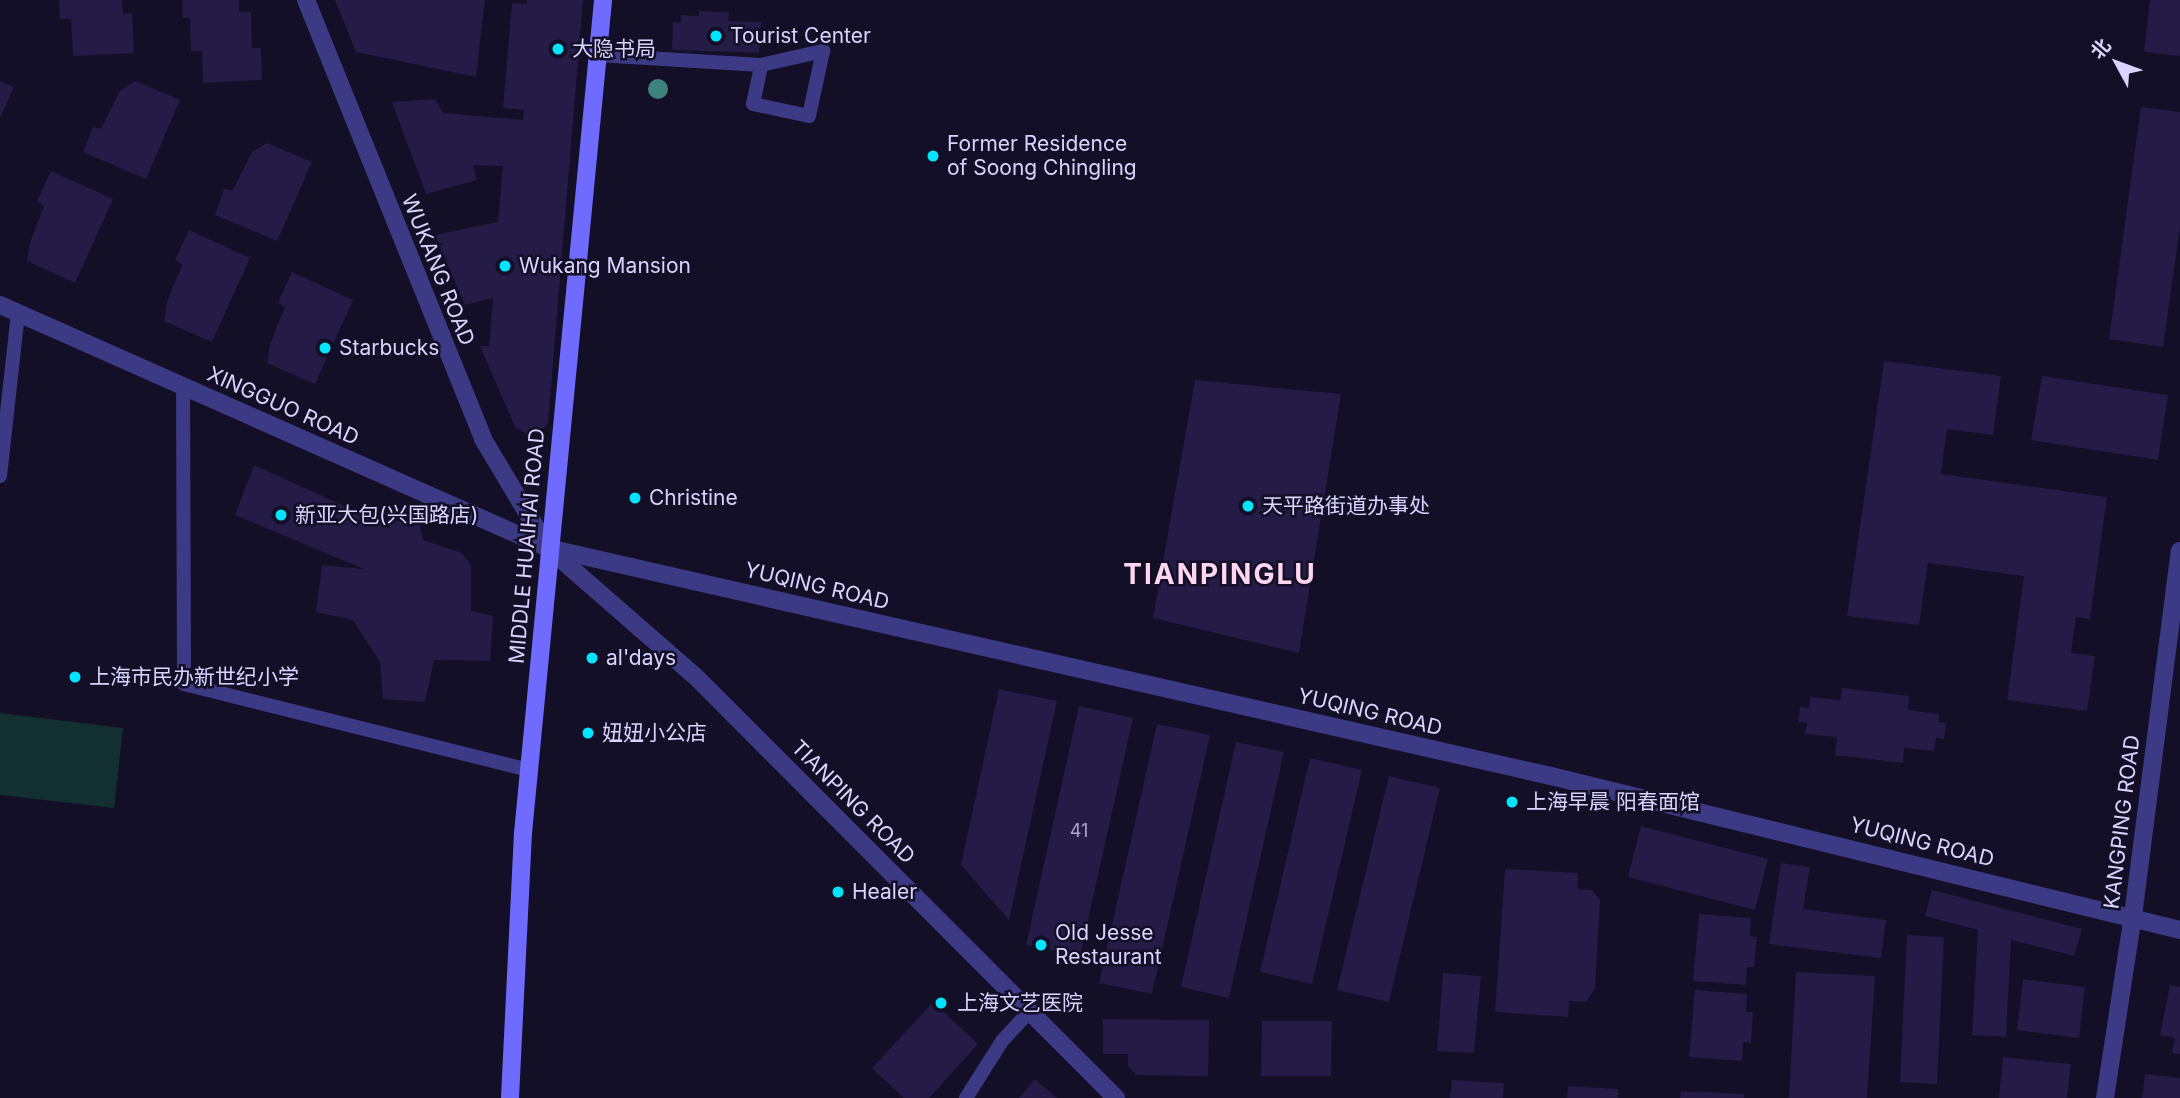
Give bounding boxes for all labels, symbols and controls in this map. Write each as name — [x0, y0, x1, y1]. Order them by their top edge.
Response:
place label: Tourist Center — [730, 23, 871, 49]
marker: Tourist Center — [708, 28, 724, 44]
north arrow — [2082, 28, 2152, 98]
text: 北 — [2086, 34, 2116, 64]
place label: 大隐书局 — [572, 36, 656, 62]
marker: 大隐书局 — [550, 41, 566, 57]
place label: Former Residence of Soong Chingling — [947, 131, 1137, 181]
marker: Former Residence of Soong Chingling — [925, 148, 941, 164]
street label: WUKANG ROAD — [396, 191, 480, 349]
place label: Wukang Mansion — [519, 253, 691, 279]
marker: Wukang Mansion — [497, 258, 513, 274]
place label: Starbucks — [339, 335, 439, 361]
marker: Starbucks — [317, 340, 333, 356]
street label: XINGGUO ROAD — [203, 361, 363, 451]
street label: MIDDLE HUAIHAI ROAD — [504, 427, 550, 665]
place label: Christine — [649, 485, 738, 511]
marker: Christine — [627, 490, 643, 506]
place label: 天平路街道办事处 — [1262, 493, 1430, 519]
marker: 天平路街道办事处 — [1240, 498, 1256, 514]
place label: 新亚大包(兴国路店) — [295, 502, 478, 528]
marker: 新亚大包(兴国路店) — [273, 507, 289, 523]
street label: YUQING ROAD — [742, 557, 892, 615]
district label: TIANPINGLU — [1125, 557, 1315, 591]
place label: al'days — [606, 645, 676, 671]
marker: al'days — [584, 650, 600, 666]
place label: 上海市民办新世纪小学 — [89, 664, 299, 690]
marker: 上海市民办新世纪小学 — [67, 669, 83, 685]
street label: YUQING ROAD — [1295, 683, 1445, 741]
place label: 妞妞小公店 — [602, 720, 707, 746]
marker: 妞妞小公店 — [580, 725, 596, 741]
street label: KANGPING ROAD — [2099, 734, 2145, 910]
street label: TIANPING ROAD — [786, 735, 920, 869]
place label: 上海早晨 阳春面馆 — [1526, 789, 1700, 815]
marker: 上海早晨 阳春面馆 — [1504, 794, 1520, 810]
street label: YUQING ROAD — [1847, 812, 1997, 872]
house number: 41 — [1070, 820, 1088, 842]
place label: Healer — [852, 879, 917, 905]
marker: Healer — [830, 884, 846, 900]
place label: Old Jesse Restaurant — [1055, 920, 1162, 970]
marker: Old Jesse Restaurant — [1033, 937, 1049, 953]
place label: 上海文艺医院 — [957, 990, 1083, 1016]
marker: 上海文艺医院 — [931, 993, 951, 1013]

